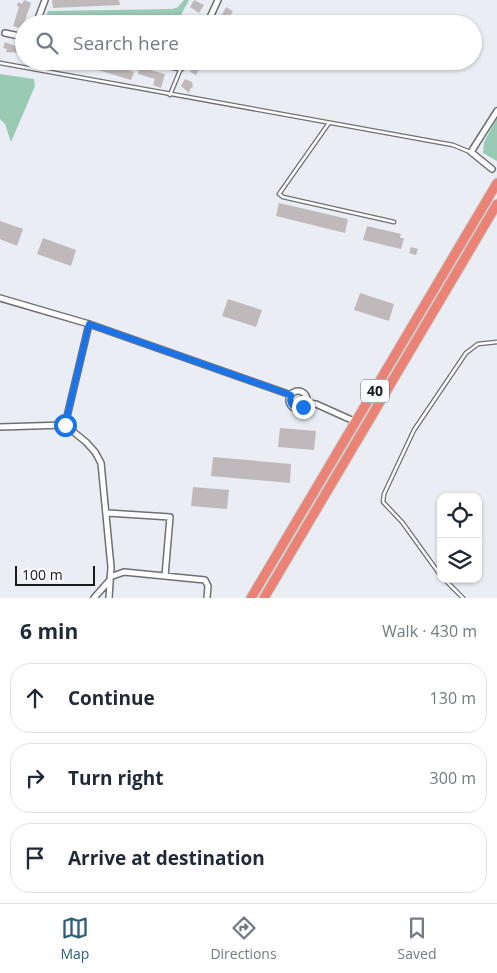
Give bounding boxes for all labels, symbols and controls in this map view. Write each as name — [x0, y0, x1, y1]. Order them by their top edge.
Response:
search box — [15, 15, 482, 70]
icon: search — [33, 29, 61, 57]
text: Search here — [73, 30, 179, 56]
road number: 40 — [361, 380, 389, 402]
route end — [292, 396, 315, 419]
route start — [54, 414, 77, 437]
map controls — [437, 493, 482, 583]
button: locate — [437, 493, 482, 538]
button: layers — [437, 538, 482, 583]
scale bar — [15, 563, 95, 586]
text: 100 m — [22, 565, 63, 584]
text: 6 min — [20, 617, 78, 645]
text: Walk · 430 m — [382, 620, 477, 642]
icon: ahead — [21, 684, 49, 712]
text: Continue — [68, 685, 155, 711]
text: 130 m — [430, 687, 476, 709]
icon: right — [21, 764, 49, 792]
text: Turn right — [68, 765, 163, 791]
text: 300 m — [430, 767, 476, 789]
icon: arrive — [21, 844, 49, 872]
text: Arrive at destination — [68, 845, 265, 871]
tab: Map — [60, 914, 89, 963]
tab: Directions — [210, 914, 277, 963]
tab: Saved — [398, 914, 436, 963]

